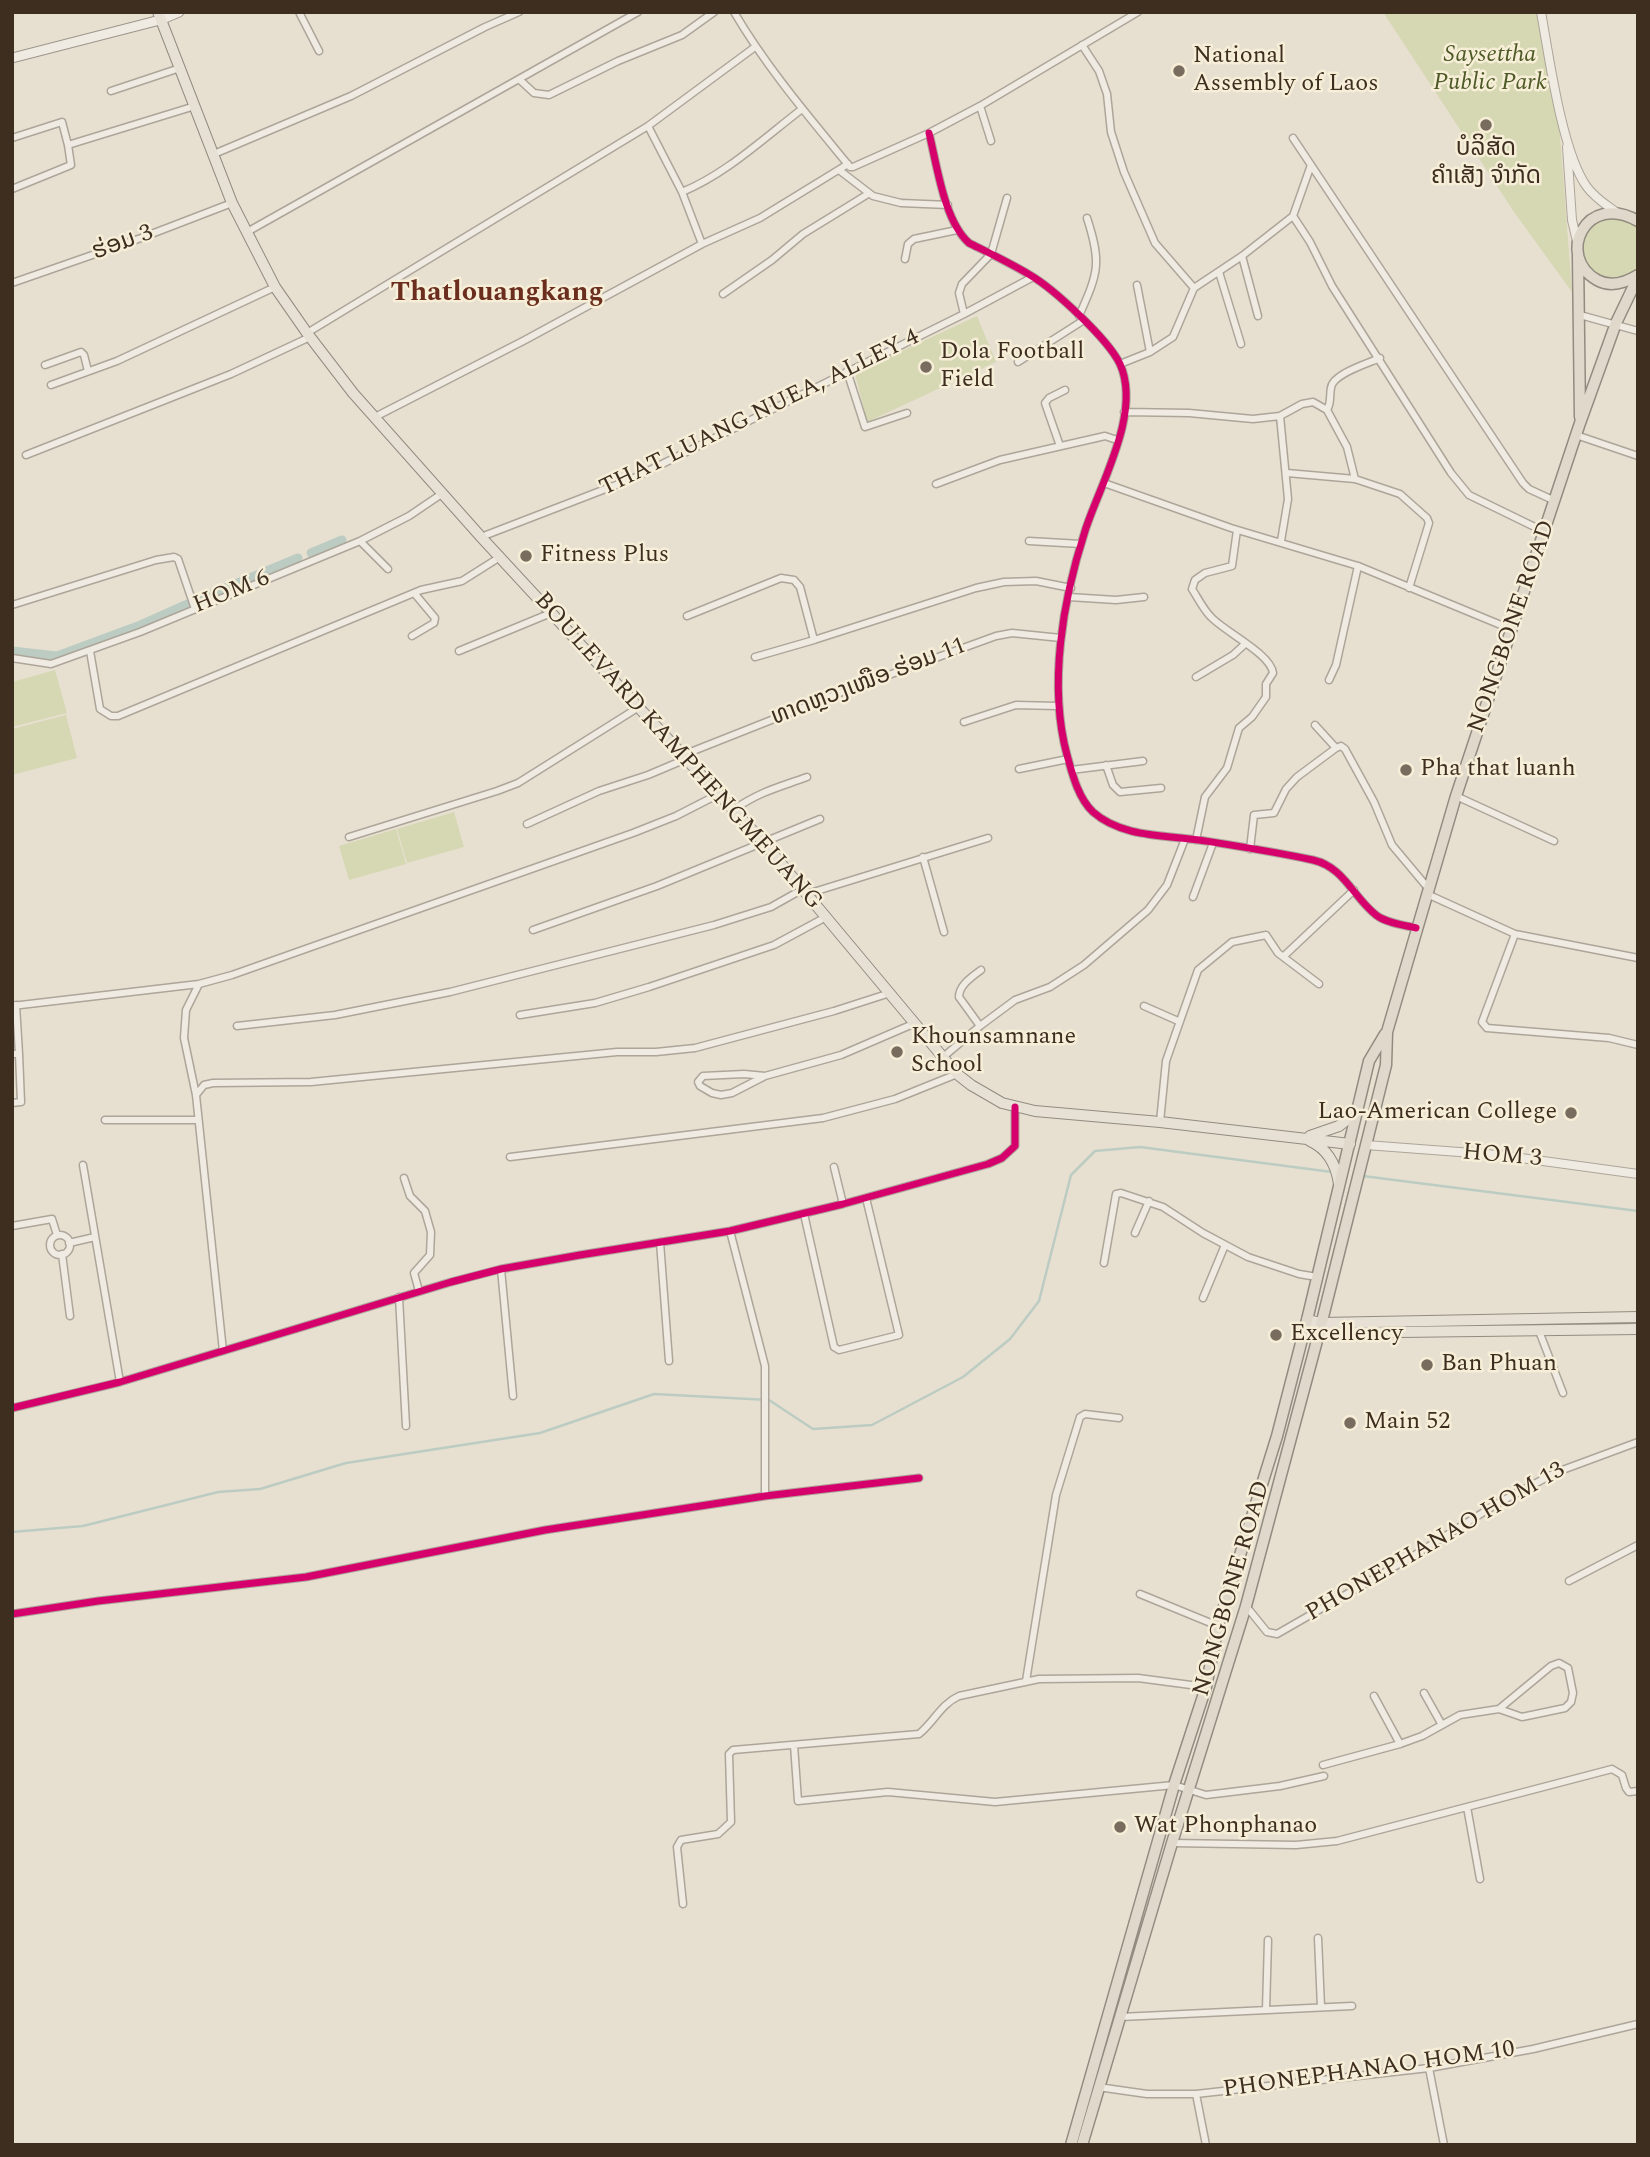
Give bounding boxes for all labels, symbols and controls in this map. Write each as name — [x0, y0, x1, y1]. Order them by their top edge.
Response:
park label: Saysettha Public Park — [1433, 42, 1547, 98]
place label: National Assembly of Laos — [1193, 43, 1379, 99]
marker: National Assembly of Laos — [1171, 63, 1187, 79]
marker: ບໍລິສັດ ຄຳເສັງ ຈຳກັດ — [1478, 117, 1494, 133]
place label: ບໍລິສັດ ຄຳເສັງ ຈຳກັດ — [1431, 136, 1541, 192]
street label: ຮ່ອມ 3 — [89, 220, 157, 268]
district label: Thatlouangkang — [390, 278, 604, 312]
street label: THAT LUANG NUEA, ALLEY 4 — [596, 324, 924, 504]
place label: Dola Football Field — [940, 339, 1084, 395]
marker: Dola Football Field — [918, 359, 934, 375]
street label: NONGBONE ROAD — [1463, 517, 1563, 737]
place label: Fitness Plus — [540, 542, 669, 570]
marker: Fitness Plus — [518, 548, 534, 564]
street label: HOM 6 — [190, 565, 274, 621]
street label: BOULEVARD KAMPHENGMEUANG — [527, 587, 827, 917]
street label: ທາດຫຼວງເໜືອ ຮ່ອມ 11 — [768, 633, 970, 733]
place label: Pha that luanh — [1420, 756, 1576, 784]
marker: Pha that luanh — [1398, 762, 1414, 778]
place label: Khounsamnane School — [911, 1024, 1076, 1080]
marker: Khounsamnane School — [889, 1044, 905, 1060]
place label: Lao-American College — [1318, 1099, 1557, 1127]
marker: Lao-American College — [1563, 1105, 1579, 1121]
street label: HOM 3 — [1461, 1139, 1543, 1175]
place label: Excellency — [1290, 1321, 1403, 1349]
marker: Excellency — [1268, 1327, 1284, 1343]
place label: Ban Phuan — [1441, 1351, 1557, 1379]
marker: Ban Phuan — [1419, 1357, 1435, 1373]
place label: Main 52 — [1364, 1409, 1450, 1437]
marker: Main 52 — [1342, 1415, 1358, 1431]
street label: PHONEPHANAO HOM 13 — [1301, 1457, 1571, 1629]
street label: NONGBONE ROAD — [1188, 1478, 1278, 1700]
place label: Wat Phonphanao — [1134, 1813, 1317, 1841]
marker: Wat Phonphanao — [1112, 1819, 1128, 1835]
street label: PHONEPHANAO HOM 10 — [1221, 2036, 1517, 2106]

